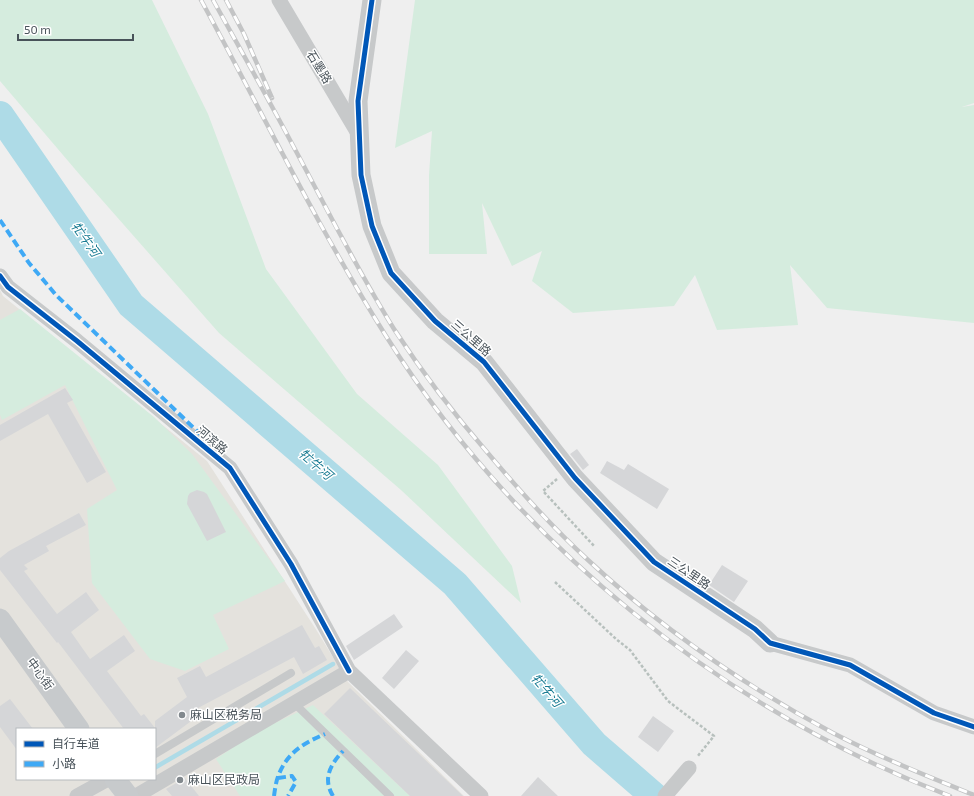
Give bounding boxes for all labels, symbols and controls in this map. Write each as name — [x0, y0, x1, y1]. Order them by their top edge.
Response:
scale bar — [18, 16, 133, 42]
text: 50 m — [24, 22, 51, 36]
street label: 石墨路 — [305, 47, 335, 86]
water label: 牤牛河 — [68, 218, 105, 262]
street label: 三公里路 — [449, 316, 494, 358]
street label: 河滨路 — [194, 422, 231, 456]
water label: 牤牛河 — [296, 445, 338, 485]
street label: 三公里路 — [666, 553, 713, 591]
street label: 中心街 — [25, 655, 57, 692]
water label: 牤牛河 — [528, 670, 568, 712]
place label: 麻山区税务局 — [190, 707, 262, 721]
marker: 麻山区税务局 — [177, 710, 187, 720]
legend — [16, 728, 156, 780]
text: 自行车道 — [52, 736, 100, 750]
text: 小路 — [52, 756, 76, 770]
place label: 麻山区民政局 — [188, 772, 260, 786]
marker: 麻山区民政局 — [175, 775, 185, 785]

